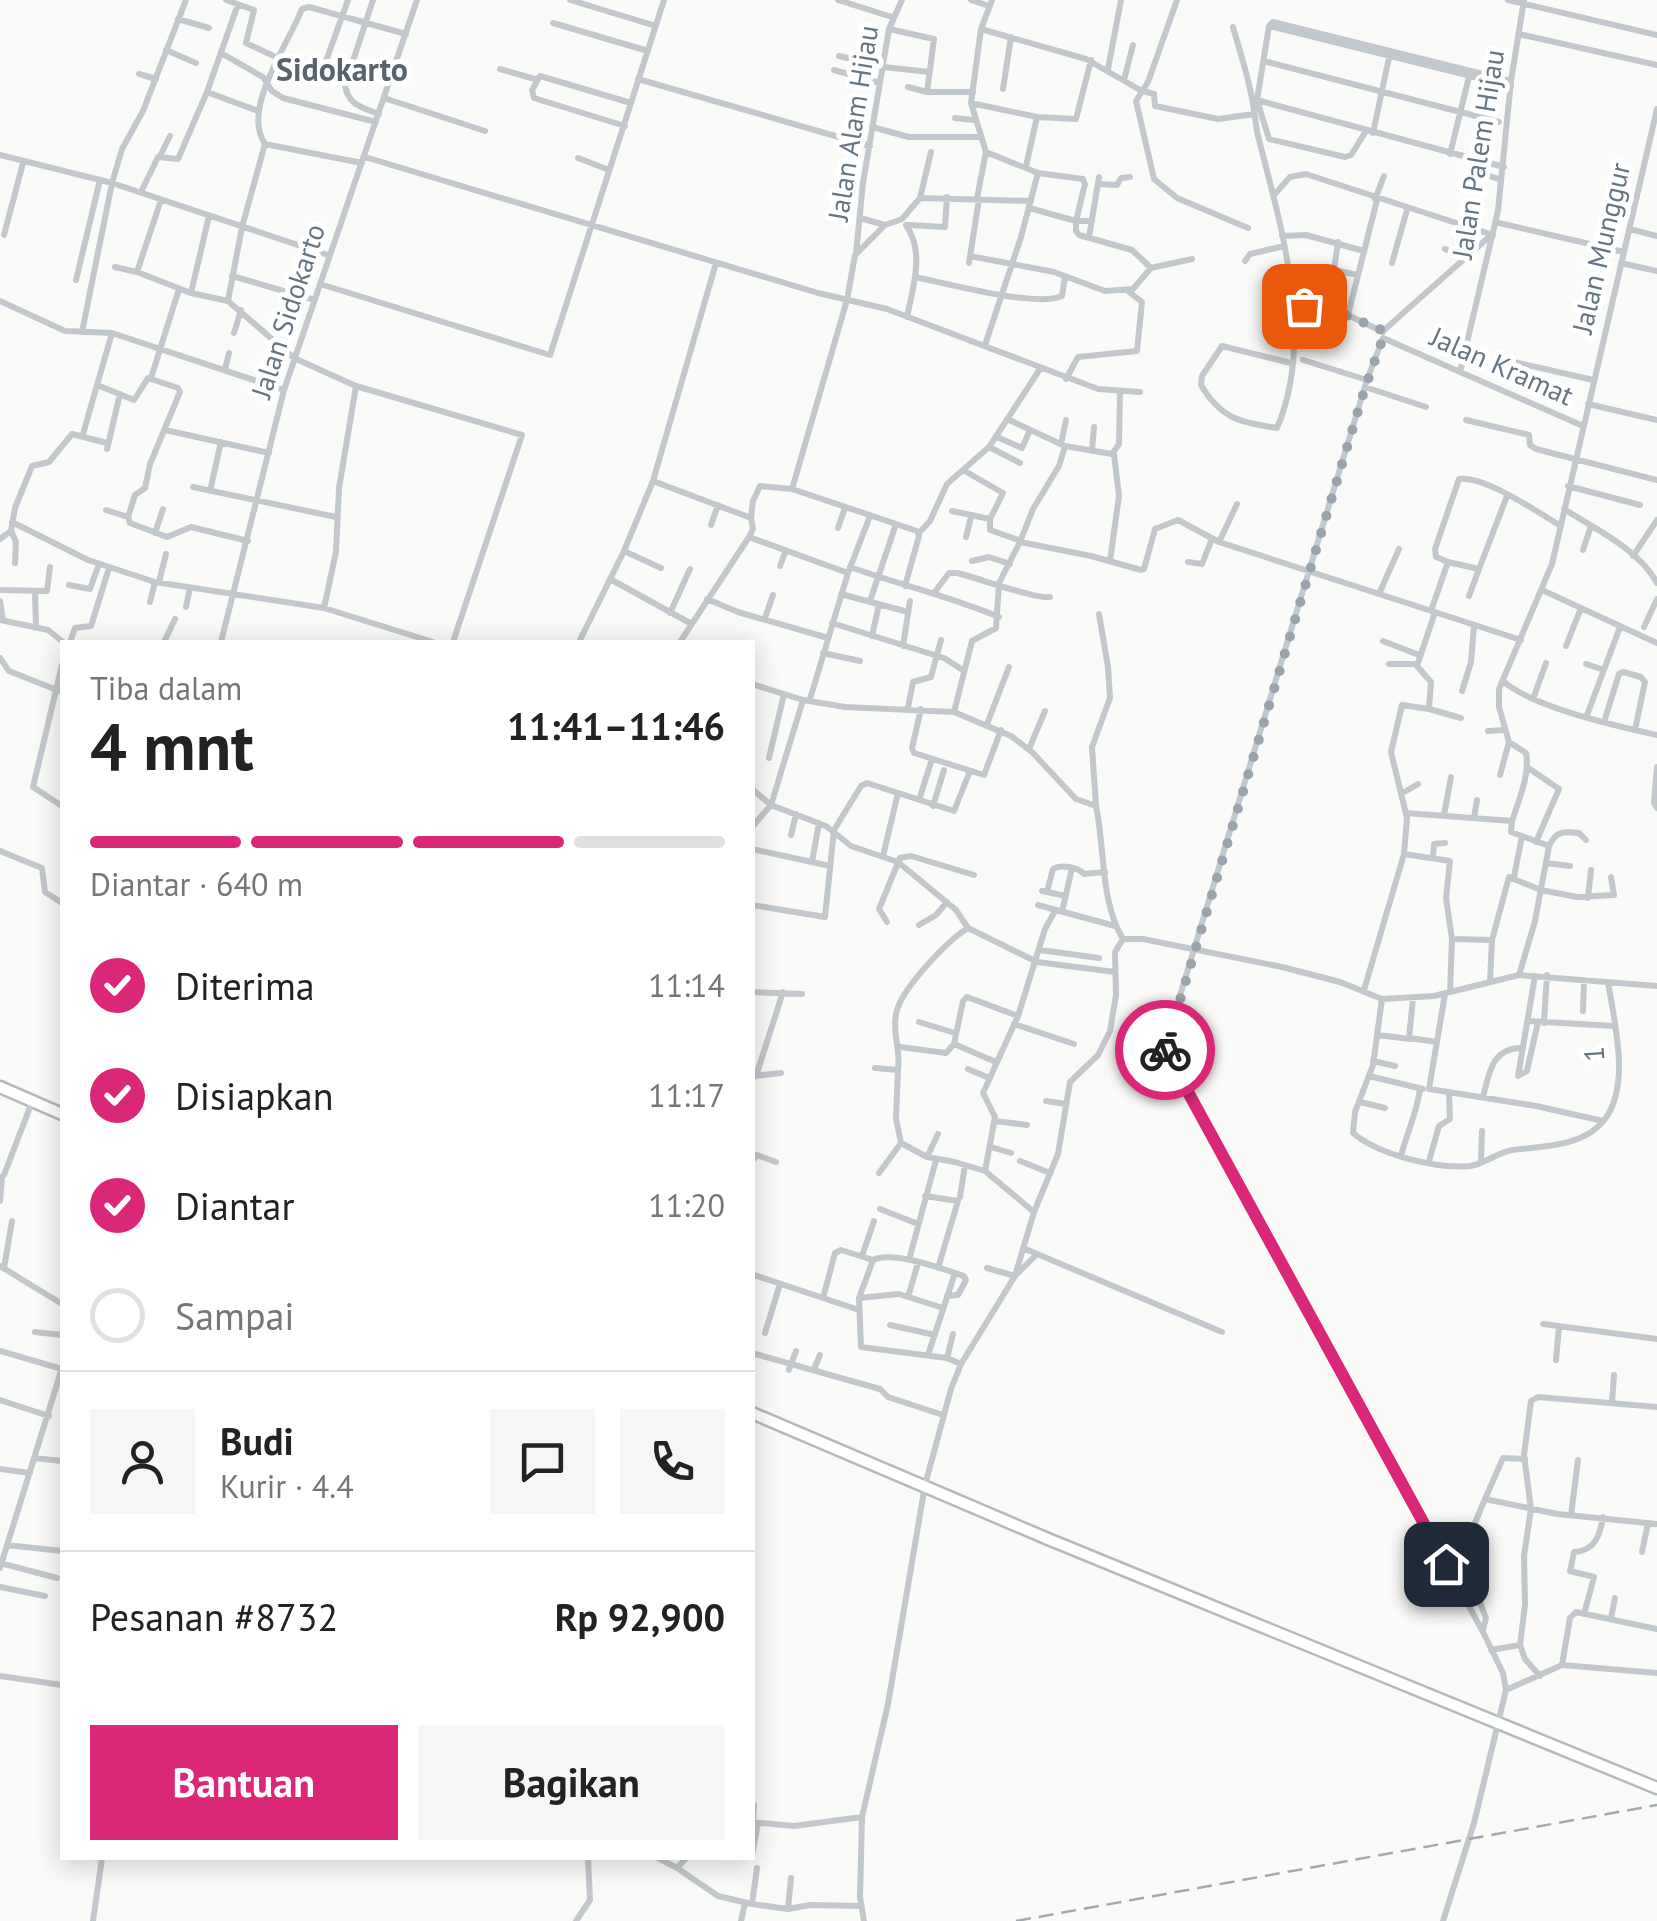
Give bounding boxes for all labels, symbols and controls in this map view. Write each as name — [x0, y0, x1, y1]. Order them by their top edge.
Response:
street label: Jalan Alam Hijau — [819, 23, 886, 224]
street label: Jalan Palem Hijau — [1443, 47, 1512, 262]
district label: Sidokarto — [276, 48, 408, 90]
street label: Jalan Munggur — [1563, 158, 1638, 338]
street label: Jalan Sidokarto — [242, 219, 333, 404]
pin — [1262, 264, 1347, 349]
icon: bag — [1277, 279, 1332, 334]
street label: Jalan Kramat — [1424, 317, 1580, 414]
text: Tiba dalam — [90, 667, 242, 709]
text: 11:41–11:46 — [507, 701, 725, 750]
text: 4 mnt — [90, 704, 254, 788]
text: Diantar · 640 m — [90, 863, 303, 905]
icon: check — [90, 958, 145, 1013]
text: Diterima — [175, 961, 315, 1010]
text: 11:14 — [648, 964, 725, 1006]
courier — [1115, 1000, 1215, 1100]
icon: bike — [1138, 1023, 1193, 1078]
street label: 1 — [1575, 1045, 1612, 1063]
icon: check — [90, 1068, 145, 1123]
text: Disiapkan — [175, 1071, 333, 1120]
text: 11:17 — [648, 1074, 725, 1116]
icon: check — [90, 1178, 145, 1233]
text: Diantar — [175, 1181, 294, 1230]
text: 11:20 — [648, 1184, 725, 1226]
text: Sampai — [175, 1291, 294, 1340]
button: person — [90, 1409, 195, 1514]
button: chat — [490, 1409, 595, 1514]
button: phone — [620, 1409, 725, 1514]
text: Budi — [220, 1416, 294, 1465]
text: Kurir · 4.4 — [220, 1465, 354, 1507]
pin — [1404, 1522, 1489, 1607]
icon: home — [1419, 1537, 1474, 1592]
text: Pesanan #8732 — [90, 1592, 338, 1641]
text: Rp 92,900 — [555, 1592, 725, 1641]
button: Bantuan — [90, 1725, 398, 1840]
button: Bagikan — [418, 1725, 725, 1840]

